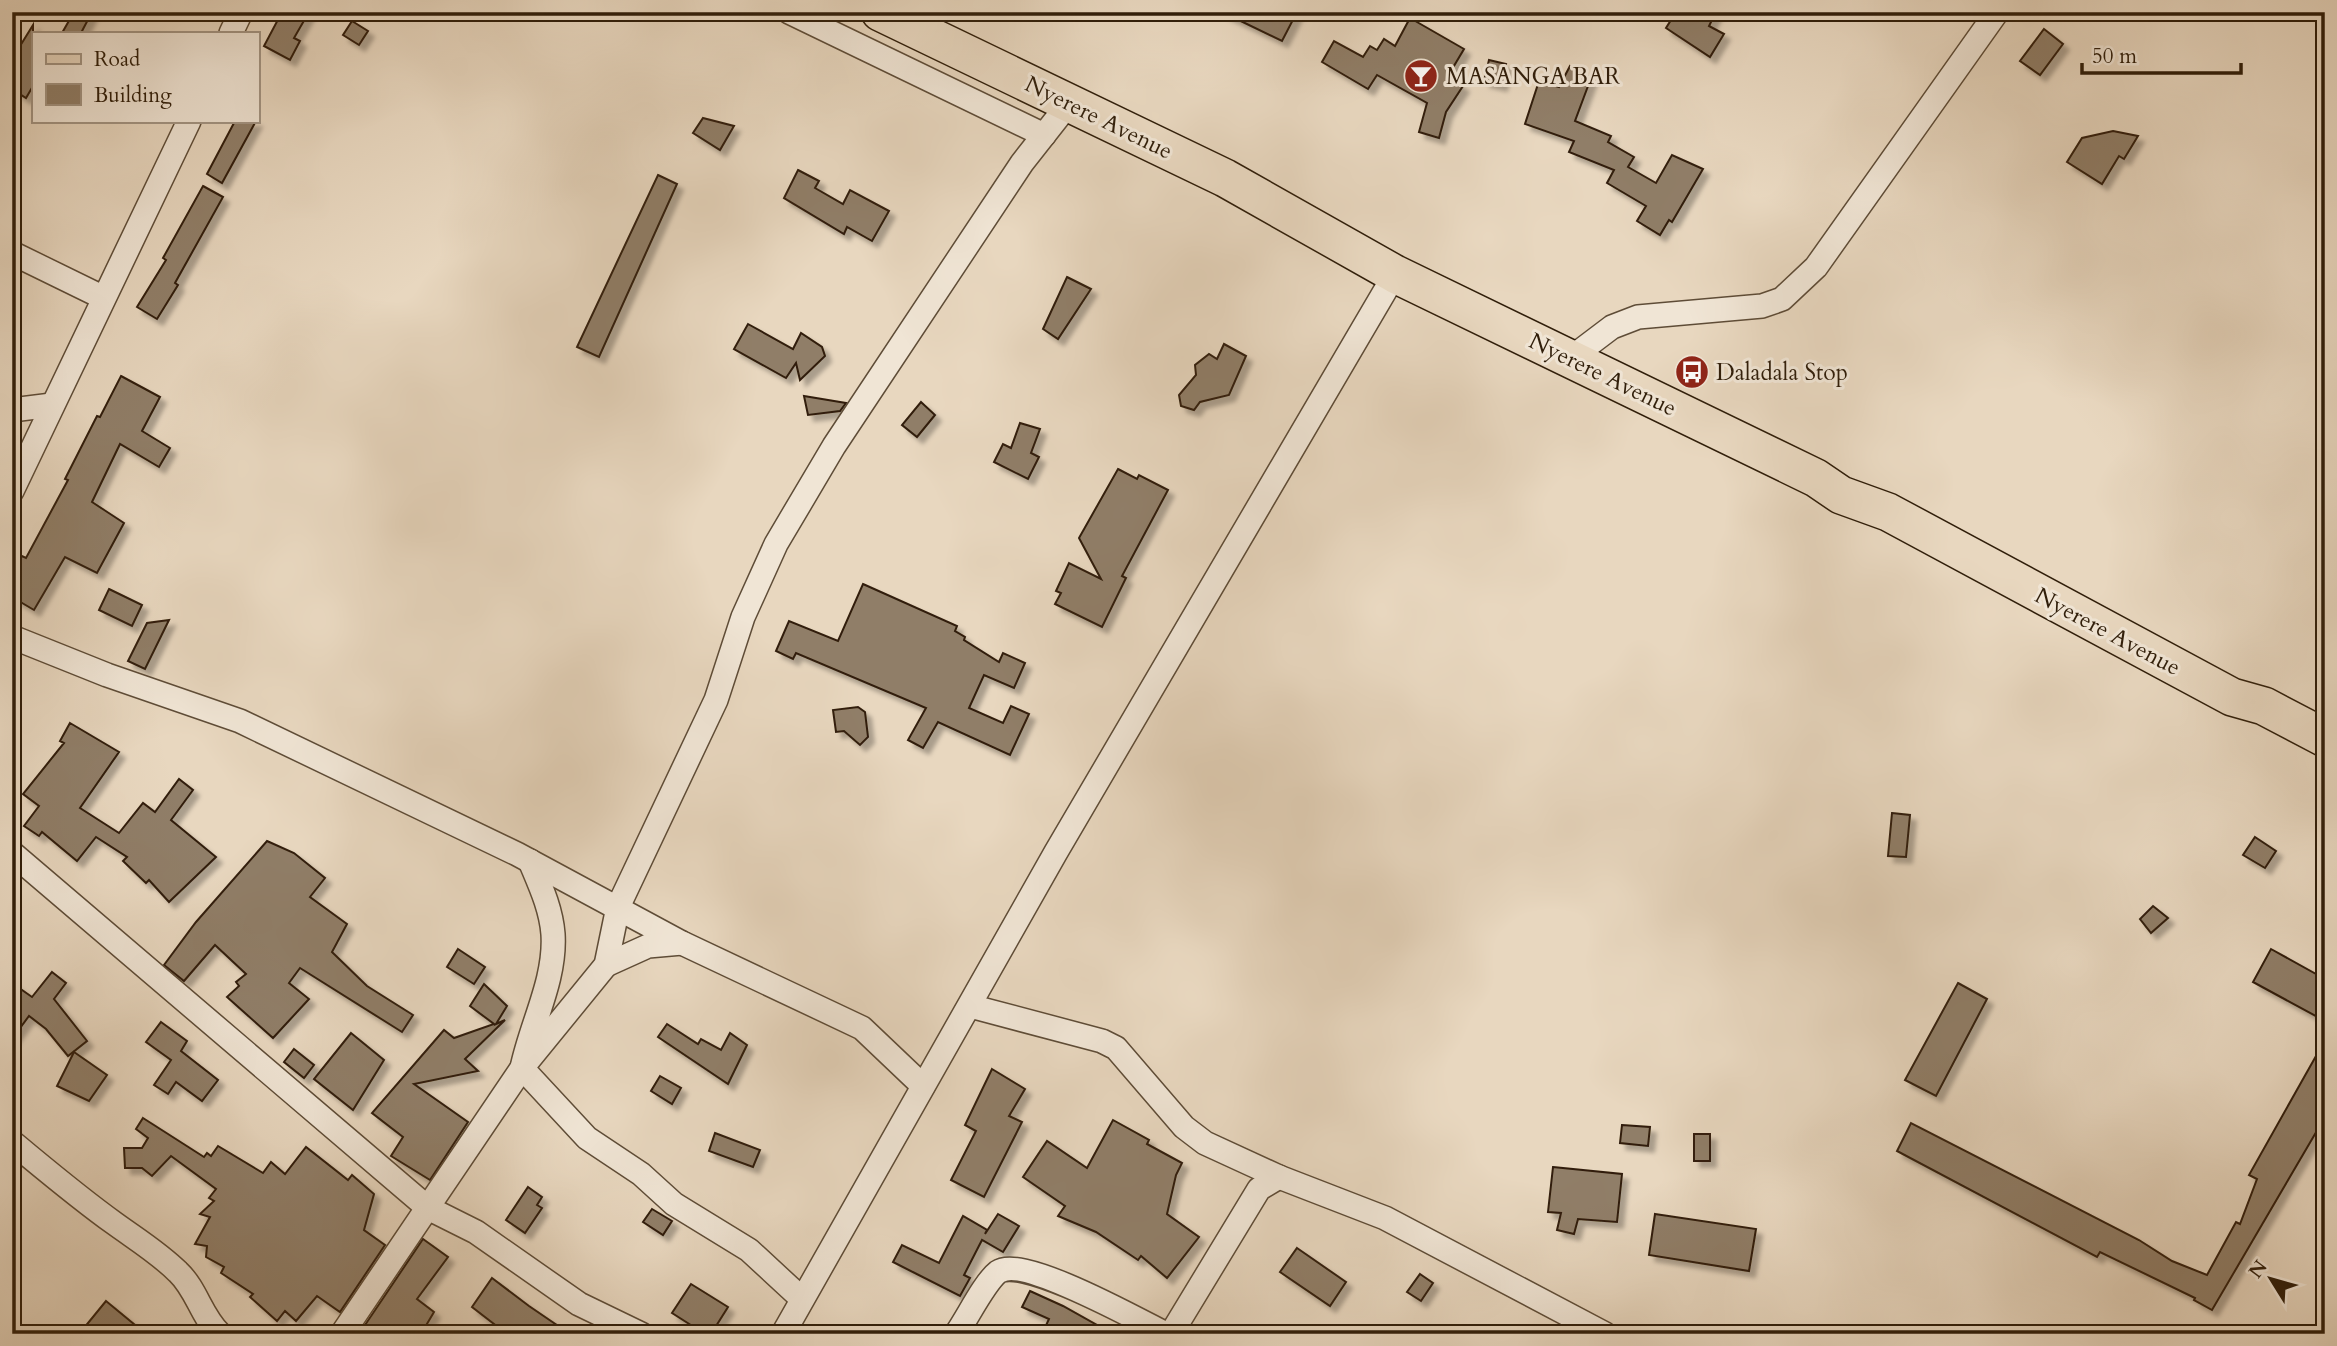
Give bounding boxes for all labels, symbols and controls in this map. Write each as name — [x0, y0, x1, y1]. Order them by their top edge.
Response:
legend — [32, 32, 259, 122]
scale bar — [2082, 32, 2241, 76]
text: 50 m — [2092, 42, 2137, 71]
text: Road — [94, 45, 140, 74]
bar icon: MASANGA BAR — [1402, 57, 1440, 95]
place label: MASANGA BAR — [1446, 61, 1620, 92]
street label: Nyerere Avenue — [1020, 68, 1178, 167]
text: Building — [94, 81, 172, 110]
street label: Nyerere Avenue — [1524, 325, 1682, 424]
bus stop icon: Daladala Stop — [1673, 353, 1711, 391]
place label: Daladala Stop — [1716, 357, 1848, 388]
street label: Nyerere Avenue — [2030, 580, 2186, 683]
north arrow — [2236, 1244, 2306, 1314]
text: N — [2243, 1255, 2274, 1284]

